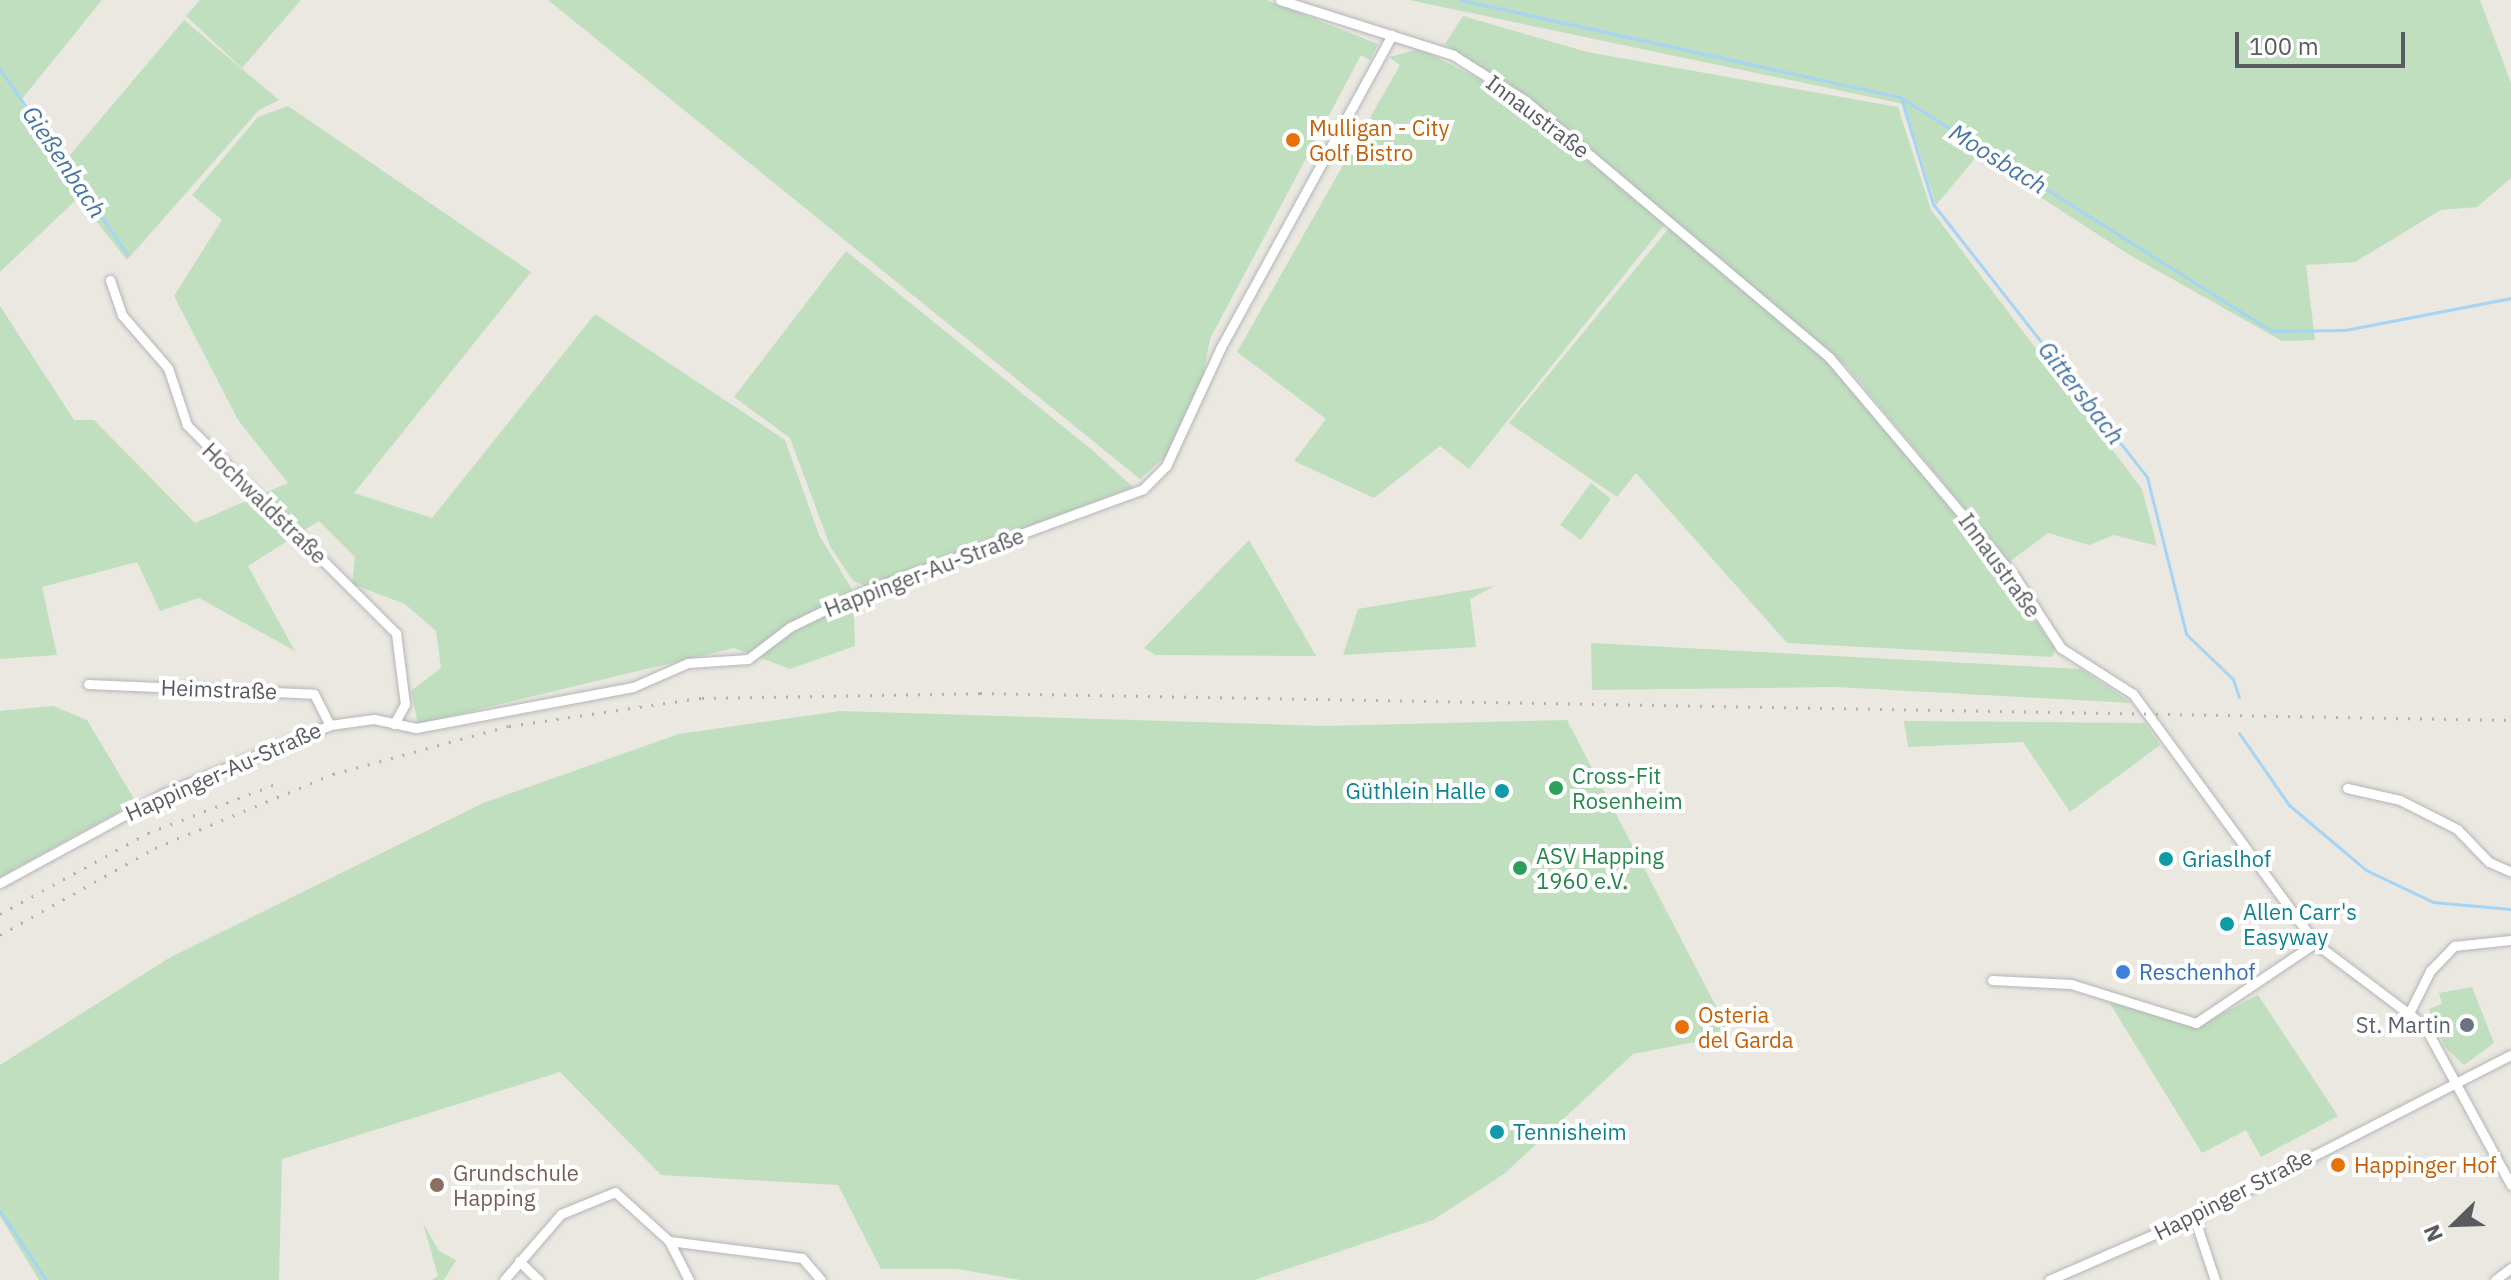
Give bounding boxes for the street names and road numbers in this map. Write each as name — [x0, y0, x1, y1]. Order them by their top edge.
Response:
street label: Innaustraße — [1481, 69, 1595, 163]
street label: Hochwaldstraße — [197, 437, 333, 569]
street label: Innaustraße — [1953, 508, 2047, 622]
street label: Happinger-Au-Straße — [820, 522, 1028, 622]
street label: Heimstraße — [160, 674, 278, 704]
street label: Happinger-Au-Straße — [121, 716, 325, 826]
street label: Happinger Straße — [2149, 1143, 2317, 1245]

